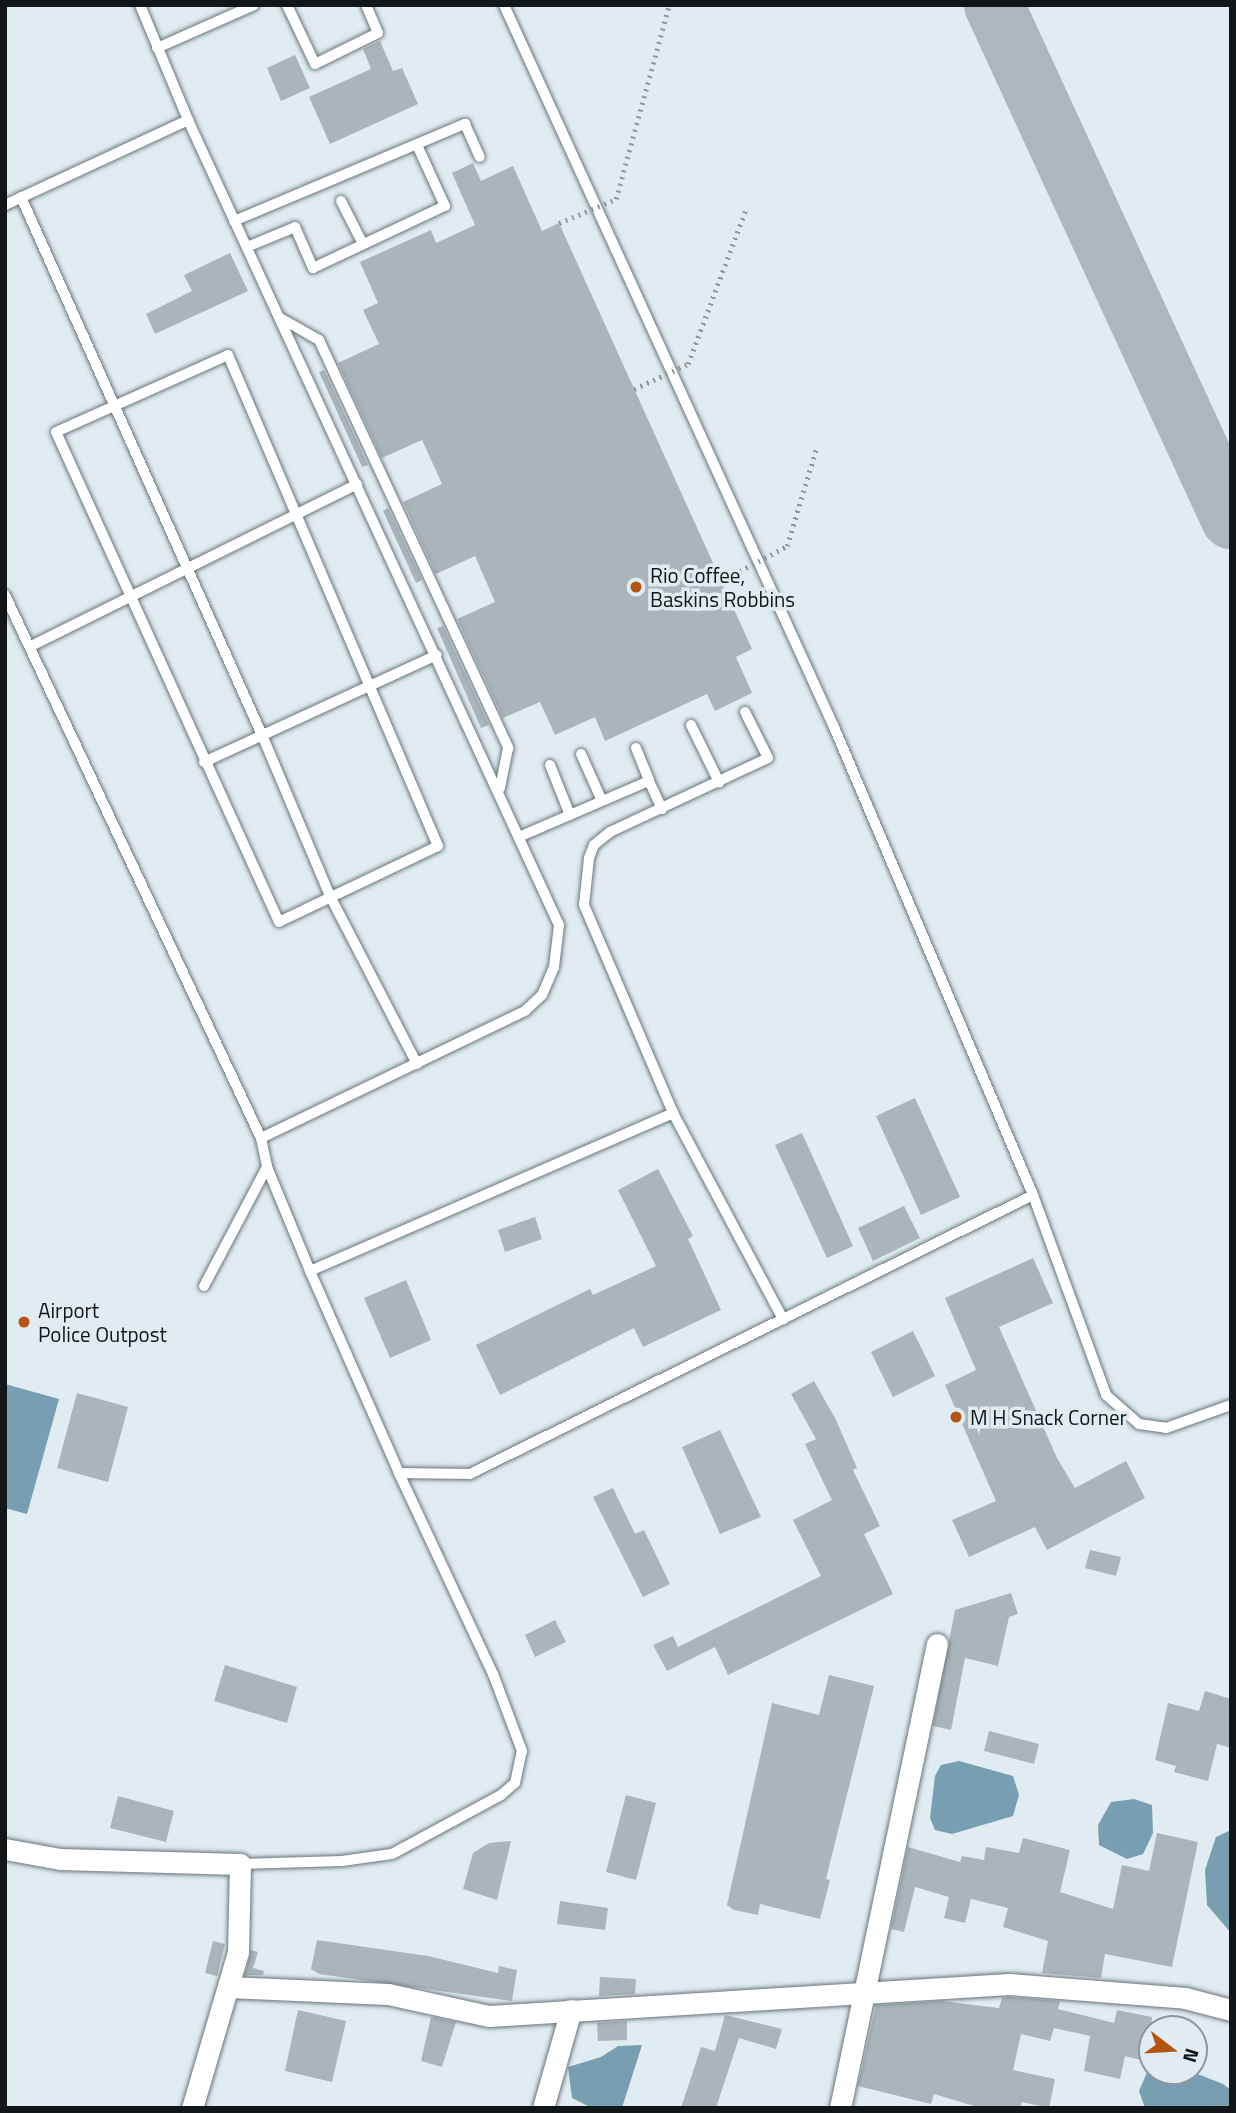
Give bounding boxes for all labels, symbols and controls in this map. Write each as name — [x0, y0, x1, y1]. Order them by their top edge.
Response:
place label: Rio Coffee, Baskins Robbins — [650, 562, 795, 612]
marker: Rio Coffee, Baskins Robbins — [628, 579, 644, 595]
place label: Airport Police Outpost — [38, 1297, 167, 1347]
marker: Airport Police Outpost — [16, 1314, 32, 1330]
place label: M H Snack Corner — [970, 1404, 1127, 1430]
marker: M H Snack Corner — [948, 1409, 964, 1425]
north arrow — [1138, 2015, 1208, 2085]
text: N — [1176, 2045, 1207, 2066]

